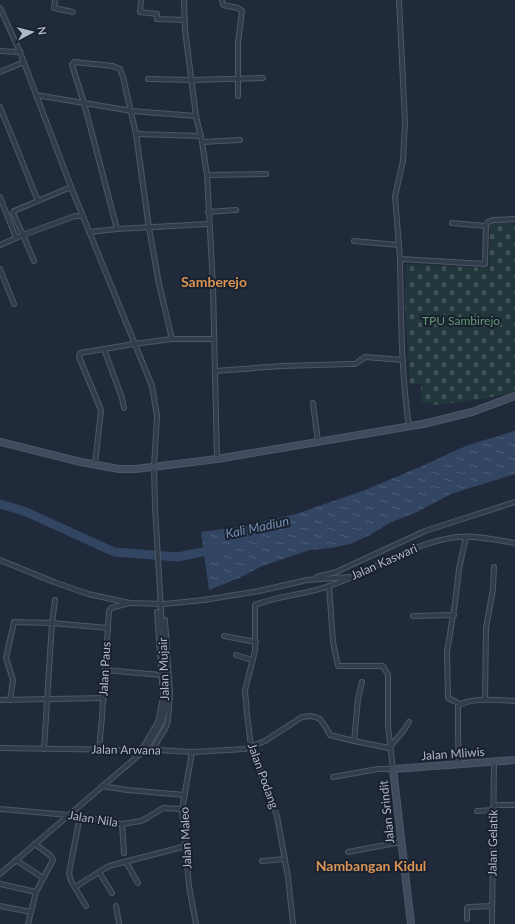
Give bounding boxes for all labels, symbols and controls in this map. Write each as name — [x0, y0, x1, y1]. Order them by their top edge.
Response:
north arrow — [12, 12, 52, 52]
text: N — [35, 26, 49, 36]
district label: Samberejo — [181, 273, 247, 290]
park label: TPU Sambirejo — [422, 313, 500, 328]
water label: Kali Madiun — [224, 512, 290, 542]
street label: Jalan Kaswari — [348, 540, 419, 583]
street label: Jalan Mujair — [155, 637, 172, 701]
street label: Jalan Paus — [96, 642, 113, 696]
street label: Jalan Arwana — [91, 741, 161, 758]
street label: Jalan Podang — [245, 741, 282, 811]
street label: Jalan Mliwis — [421, 744, 485, 763]
street label: Jalan Srindit — [376, 779, 397, 844]
street label: Jalan Maleo — [176, 806, 195, 870]
street label: Jalan Nila — [67, 807, 119, 830]
street label: Jalan Gelatik — [484, 809, 501, 876]
district label: Nambangan Kidul — [316, 857, 426, 874]

